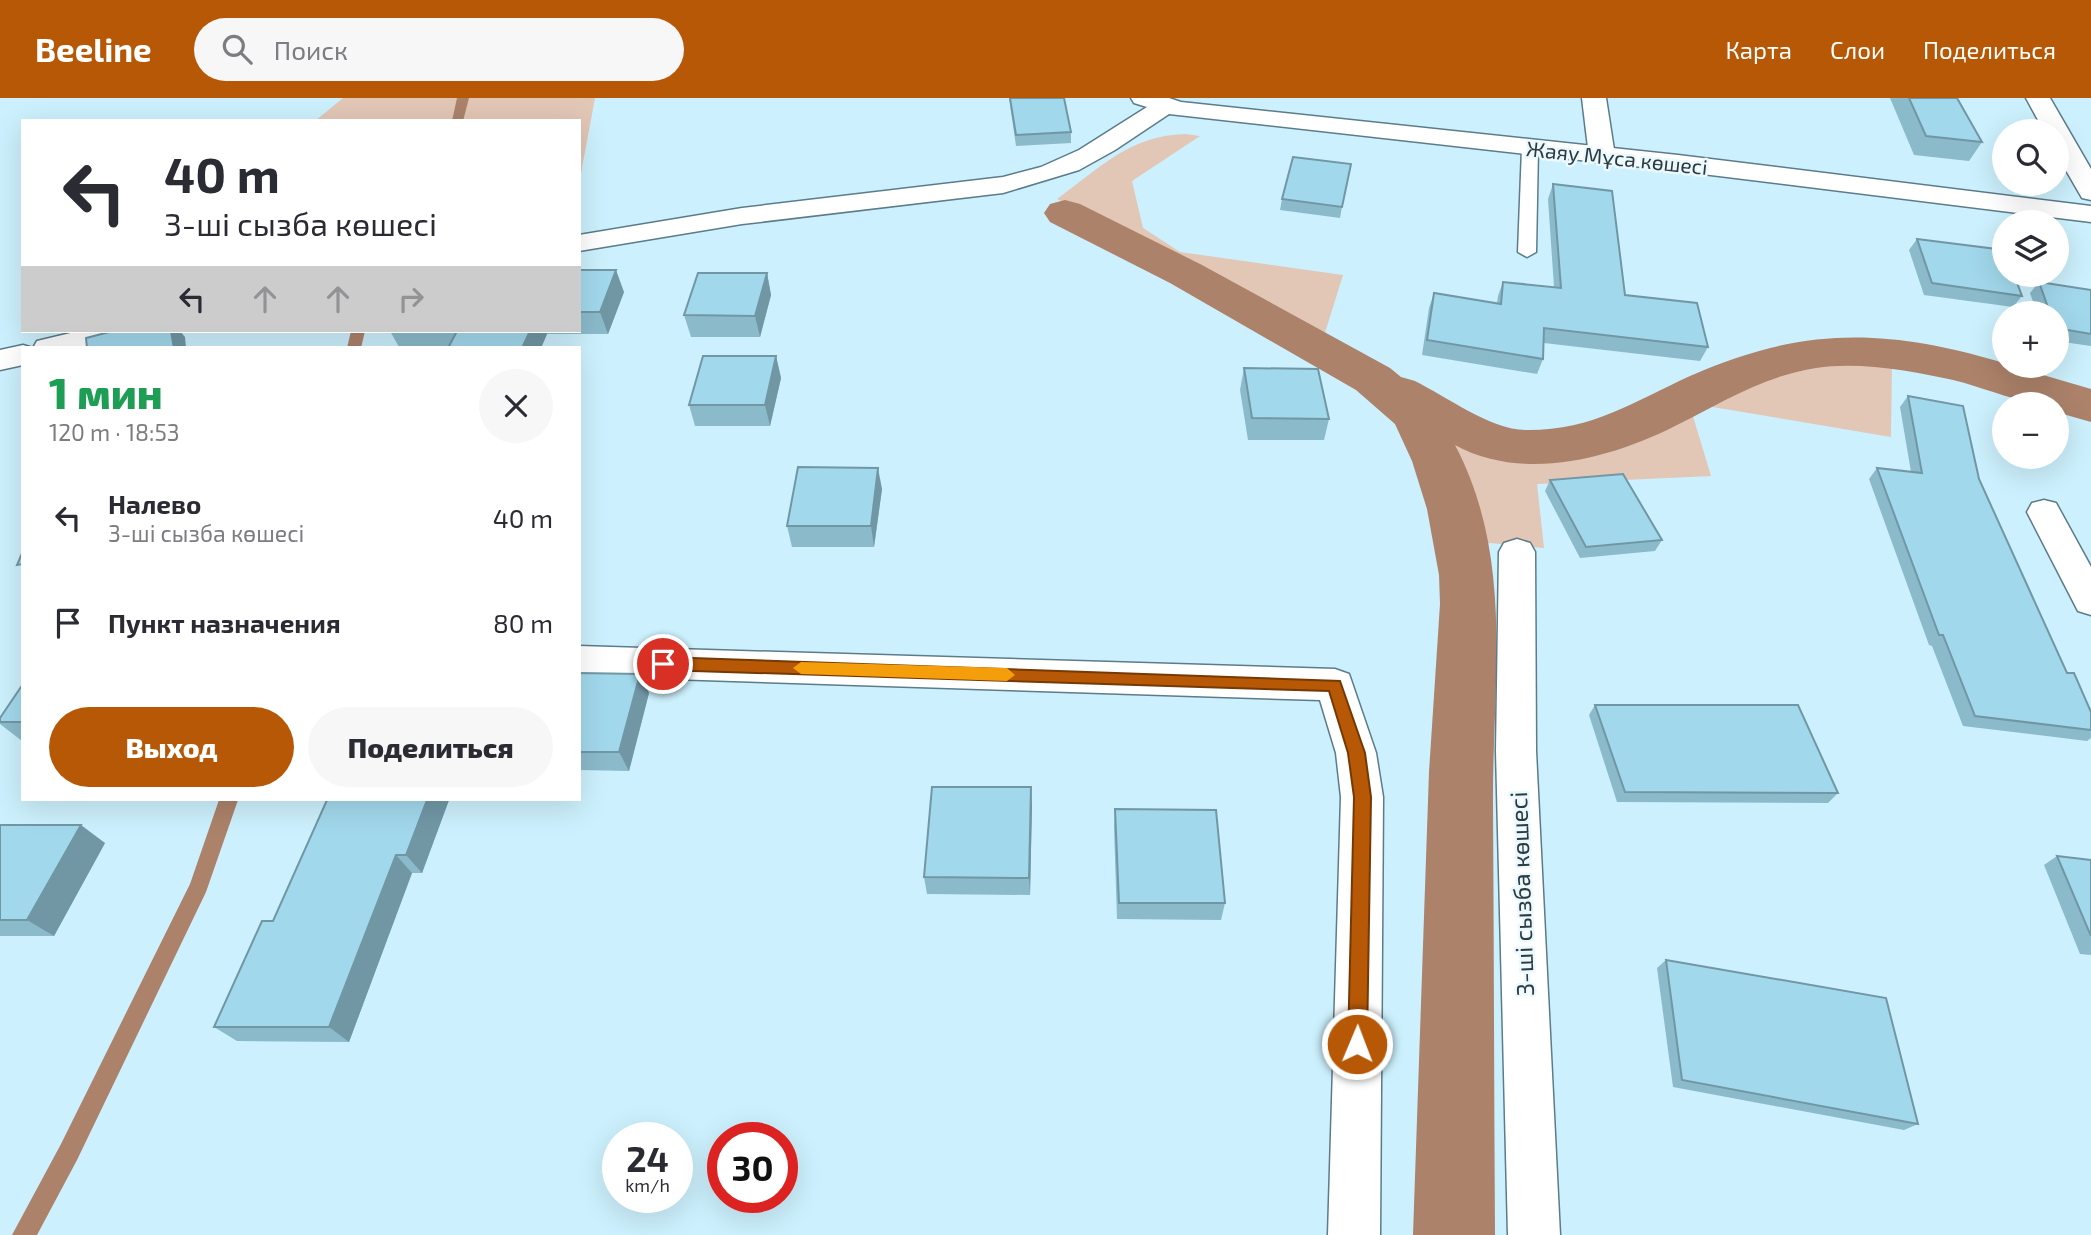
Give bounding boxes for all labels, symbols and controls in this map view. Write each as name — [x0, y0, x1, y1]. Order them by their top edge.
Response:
search box — [194, 18, 684, 81]
text: Beeline — [35, 29, 152, 69]
icon: search — [218, 30, 256, 68]
text: Поиск — [274, 34, 348, 65]
text: Карта — [1725, 35, 1792, 64]
text: Слои — [1830, 35, 1885, 64]
text: Поделиться — [1923, 35, 2056, 64]
map controls — [1992, 119, 2069, 469]
button: search — [1992, 119, 2069, 196]
street label: Жаяу Мұса көшесі — [1525, 135, 1709, 180]
text: 40 m — [164, 144, 280, 203]
icon: left — [49, 147, 140, 238]
text: 3-ші сызба көшесі — [164, 204, 437, 242]
button: layers — [1992, 210, 2069, 287]
icon: left — [173, 280, 211, 318]
icon: ahead — [246, 280, 284, 318]
icon: ahead — [319, 280, 357, 318]
icon: right — [392, 280, 430, 318]
button: + — [1992, 301, 2069, 378]
text: 1 мин — [49, 367, 163, 417]
button: close — [479, 369, 553, 443]
button: − — [1992, 392, 2069, 469]
text: 120 m · 18:53 — [49, 418, 180, 446]
text: Налево — [108, 488, 201, 519]
icon: left — [49, 499, 87, 537]
text: 40 m — [493, 502, 553, 533]
text: 3-ші сызба көшесі — [108, 519, 304, 547]
icon: arrive — [49, 604, 87, 642]
text: Пункт назначения — [108, 607, 341, 638]
text: 80 m — [493, 607, 553, 638]
pin — [633, 634, 693, 694]
icon: arrive — [644, 645, 682, 683]
button: Выход — [49, 707, 294, 787]
button: Поделиться — [308, 707, 553, 787]
street label: 3-ші сызба көшесі — [1503, 791, 1539, 997]
position arrow — [1320, 1007, 1394, 1081]
speed limit sign: 30 — [707, 1122, 798, 1213]
text: 24 — [626, 1137, 669, 1179]
text: km/h — [625, 1174, 670, 1196]

